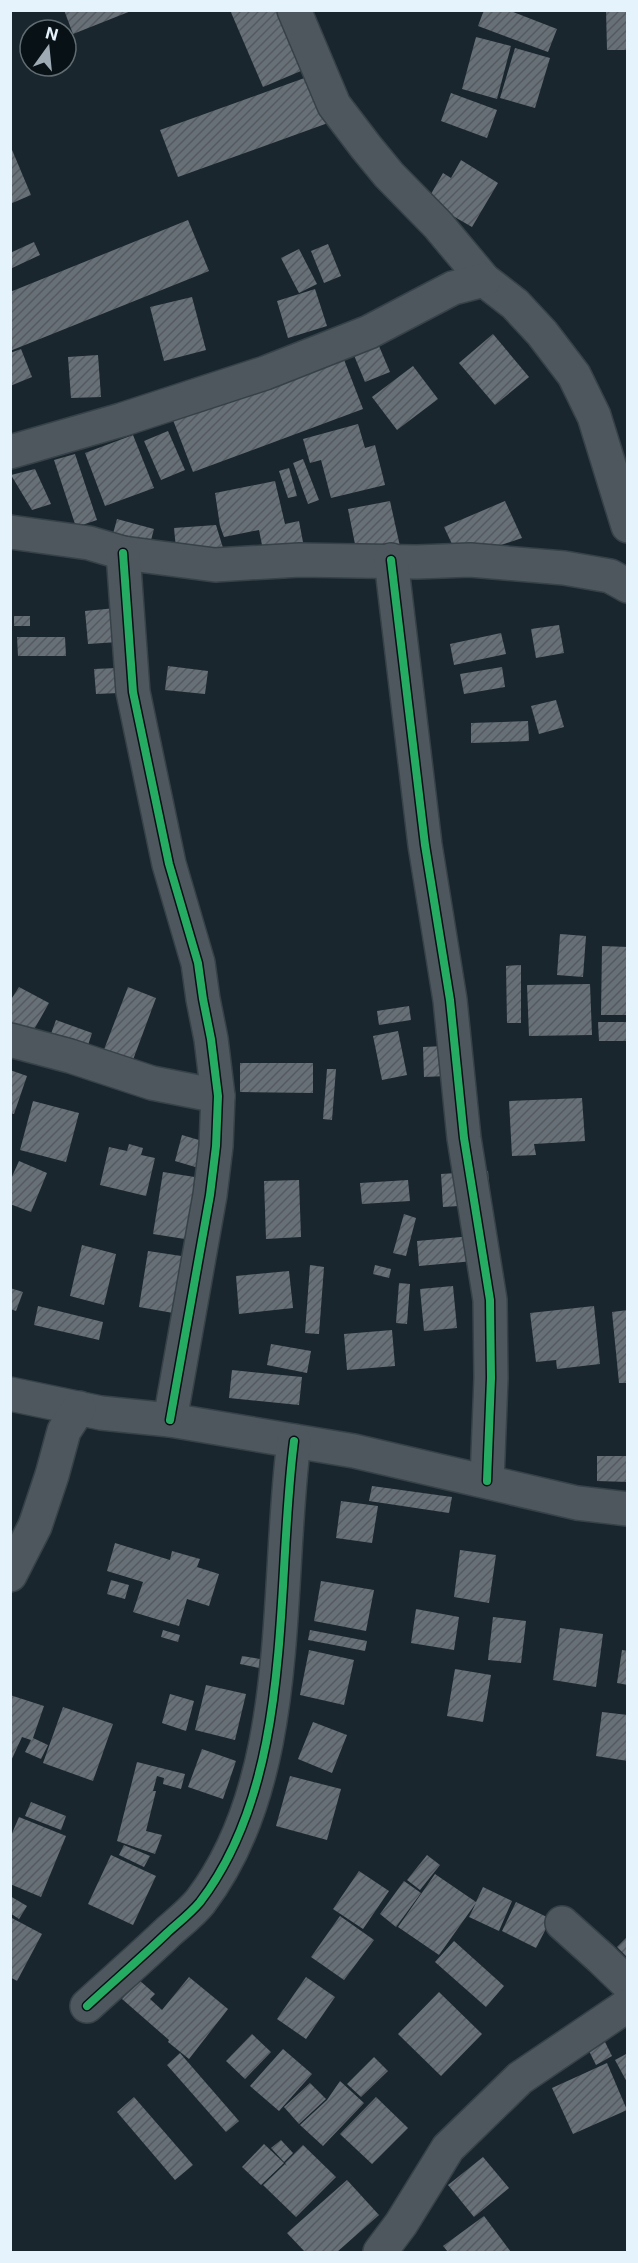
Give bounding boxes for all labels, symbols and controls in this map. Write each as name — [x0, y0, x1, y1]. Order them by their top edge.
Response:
north arrow — [18, 18, 78, 78]
text: N — [43, 22, 60, 45]

